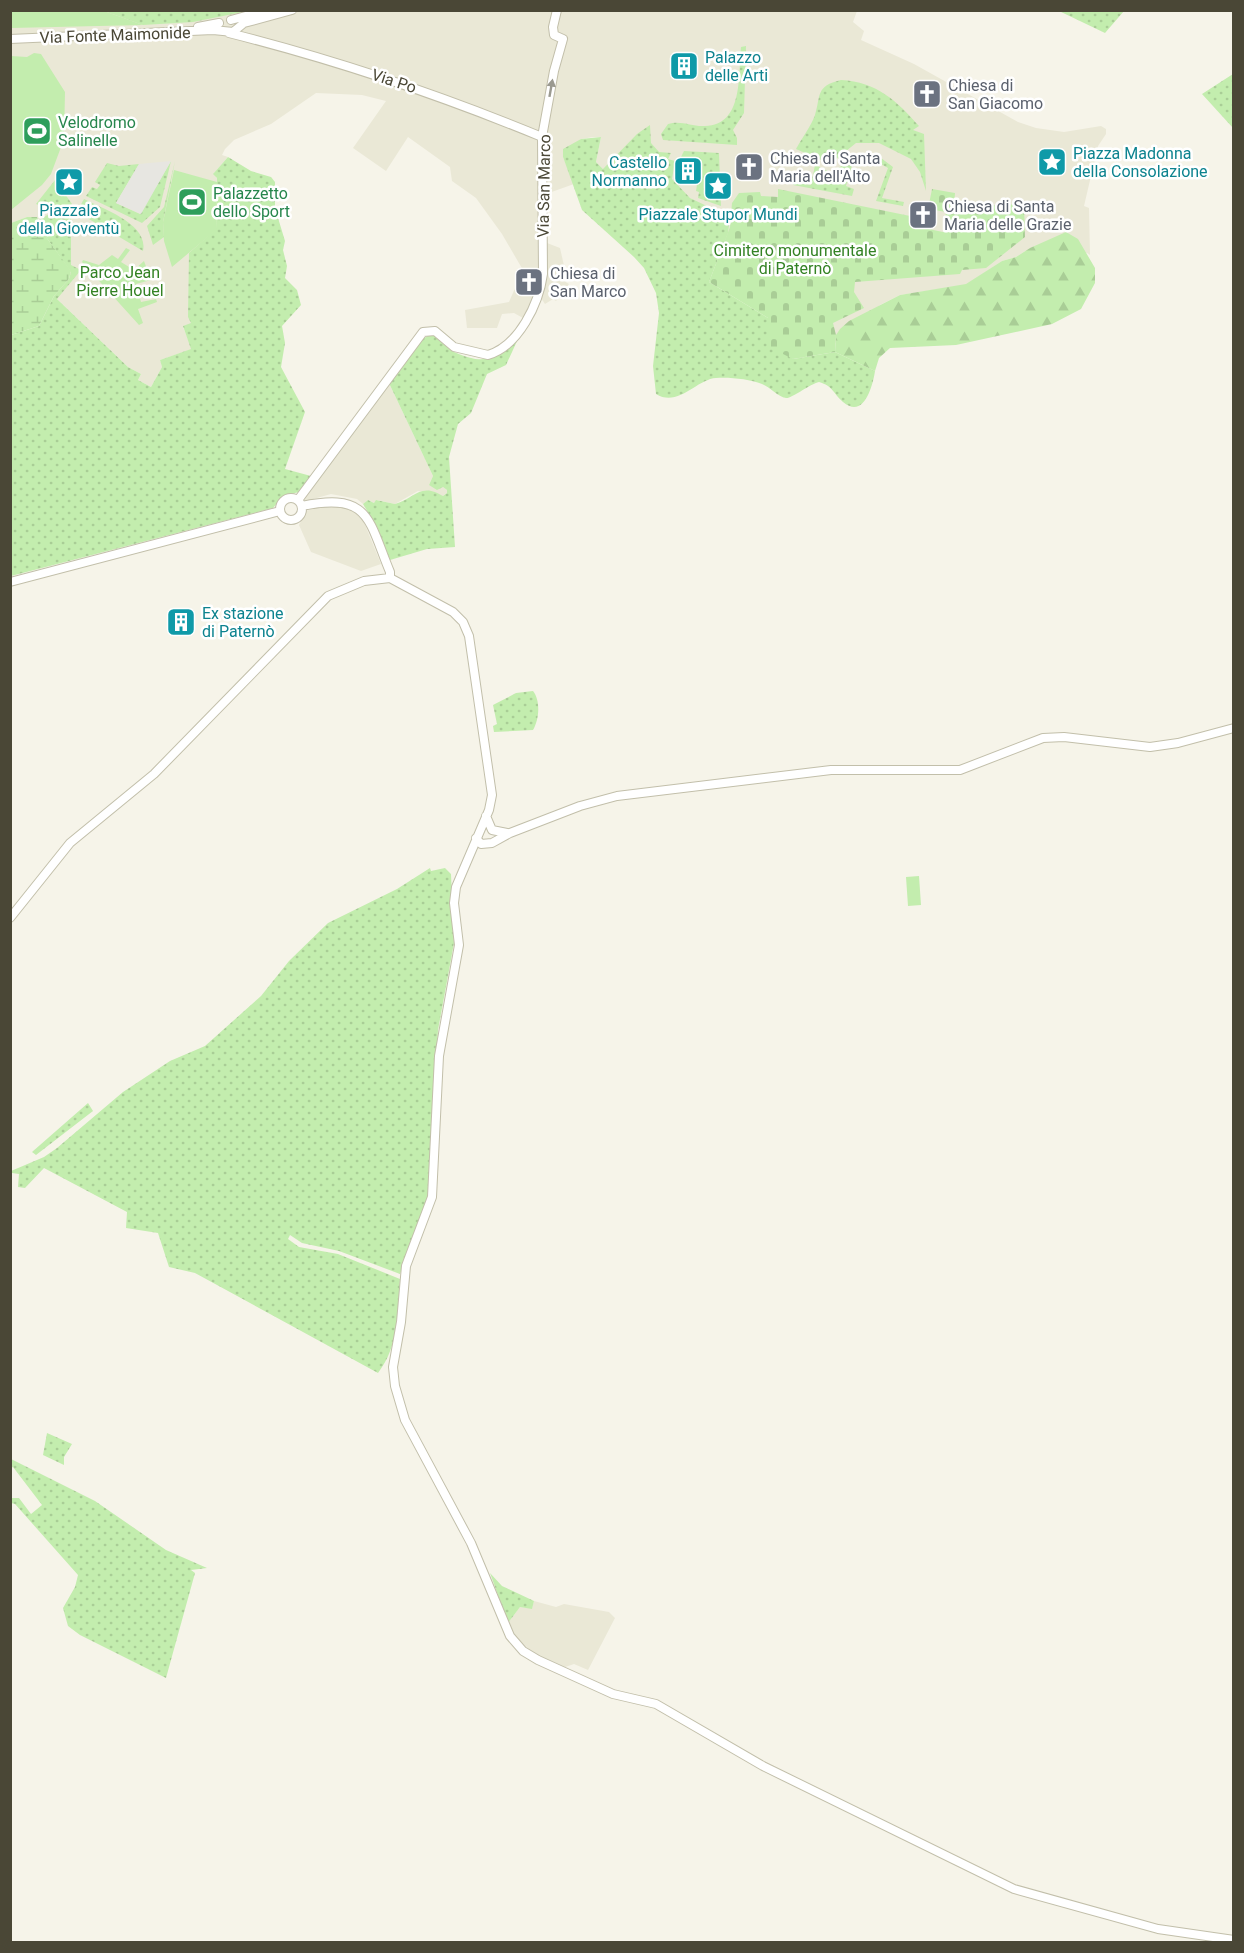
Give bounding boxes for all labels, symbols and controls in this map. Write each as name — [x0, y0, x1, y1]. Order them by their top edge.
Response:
street label: Via Fonte Maimonide — [39, 23, 191, 47]
place label: Palazzo delle Arti — [705, 48, 768, 85]
building icon: Palazzo delle Arti — [668, 50, 700, 82]
street label: Via Po — [369, 65, 419, 97]
place label: Chiesa di San Giacomo — [948, 76, 1043, 113]
one-way arrow — [547, 78, 556, 97]
church icon: Chiesa di San Giacomo — [911, 78, 943, 110]
place label: Velodromo Salinelle — [58, 113, 136, 150]
sports icon: Velodromo Salinelle — [21, 115, 53, 147]
street label: Via San Marco — [534, 134, 554, 238]
place label: Piazza Madonna della Consolazione — [1073, 144, 1208, 181]
place icon: Piazza Madonna della Consolazione — [1036, 146, 1068, 178]
place label: Chiesa di Santa Maria dell'Alto — [770, 149, 880, 186]
church icon: Chiesa di Santa Maria dell'Alto — [733, 151, 765, 183]
place label: Castello Normanno — [592, 153, 667, 190]
building icon: Castello Normanno — [672, 155, 704, 187]
place icon: Piazzale della Gioventù — [53, 166, 85, 198]
place icon: Piazzale Stupor Mundi — [702, 170, 734, 202]
place label: Palazzetto dello Sport — [213, 184, 290, 221]
sports icon: Palazzetto dello Sport — [176, 186, 208, 218]
place label: Chiesa di Santa Maria delle Grazie — [944, 197, 1071, 234]
church icon: Chiesa di Santa Maria delle Grazie — [907, 199, 939, 231]
place label: Piazzale della Gioventù — [19, 201, 119, 238]
place label: Piazzale Stupor Mundi — [638, 205, 798, 224]
park label: Cimitero monumentale di Paternò — [714, 241, 876, 278]
park label: Parco Jean Pierre Houel — [76, 263, 164, 300]
place label: Chiesa di San Marco — [550, 264, 626, 301]
church icon: Chiesa di San Marco — [513, 266, 545, 298]
place label: Ex stazione di Paternò — [202, 604, 283, 641]
building icon: Ex stazione di Paternò — [165, 606, 197, 638]

